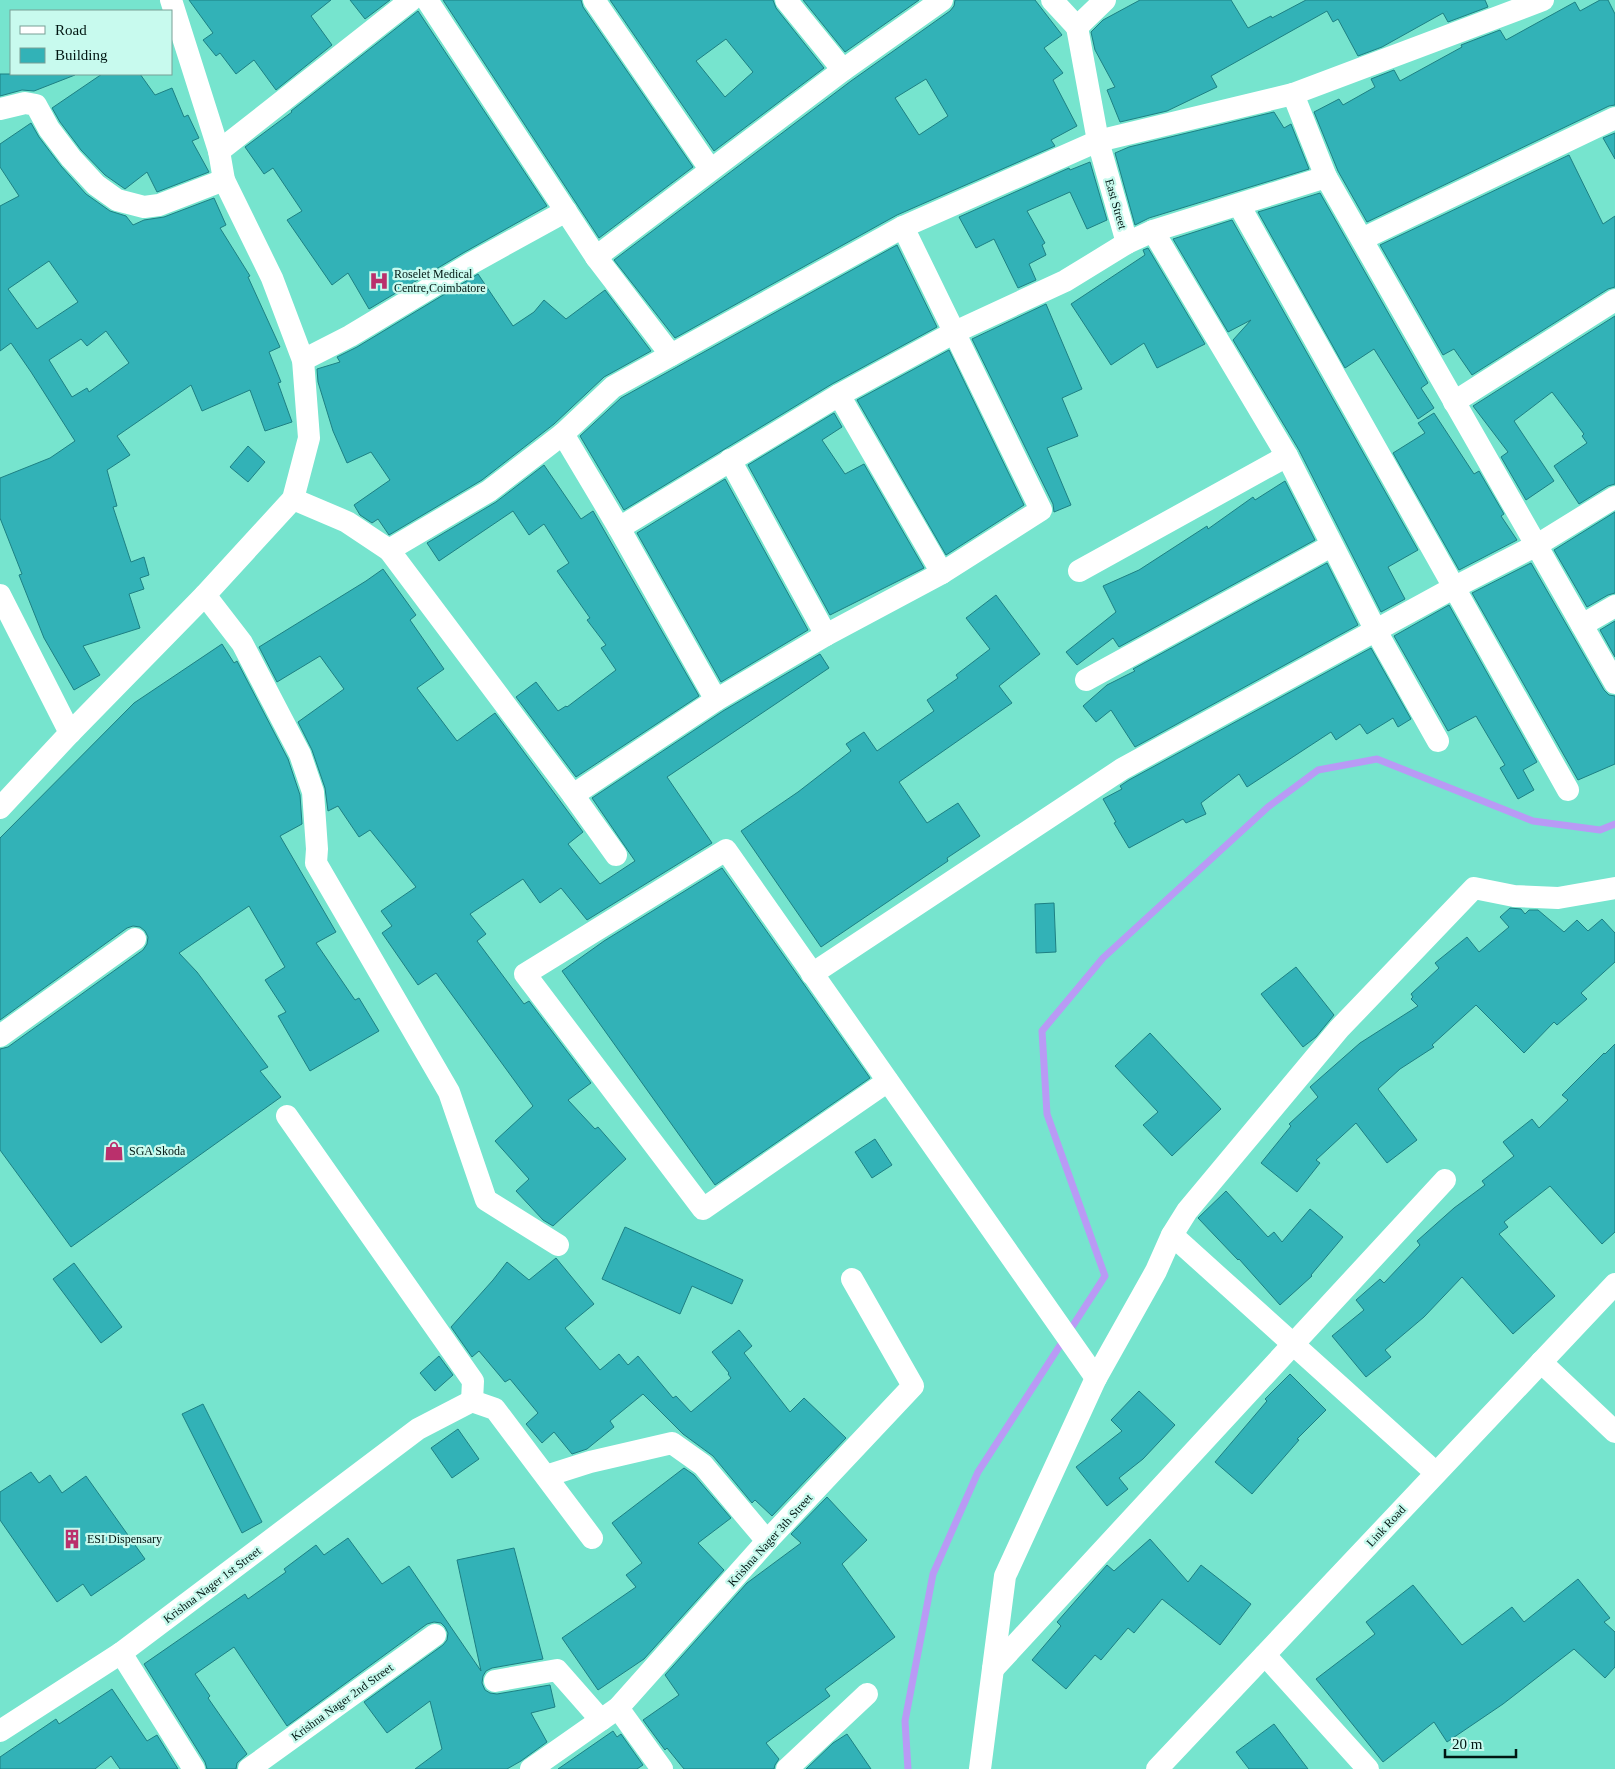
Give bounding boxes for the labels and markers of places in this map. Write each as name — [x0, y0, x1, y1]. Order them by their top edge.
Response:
place label: Roselet Medical Centre,Coimbatore — [394, 267, 486, 295]
hospital icon: Roselet Medical Centre,Coimbatore — [368, 270, 390, 292]
shop icon: SGA Skoda — [103, 1140, 125, 1162]
place label: SGA Skoda — [129, 1144, 186, 1158]
building icon: ESI Dispensary — [61, 1528, 83, 1550]
place label: ESI Dispensary — [87, 1532, 162, 1546]

